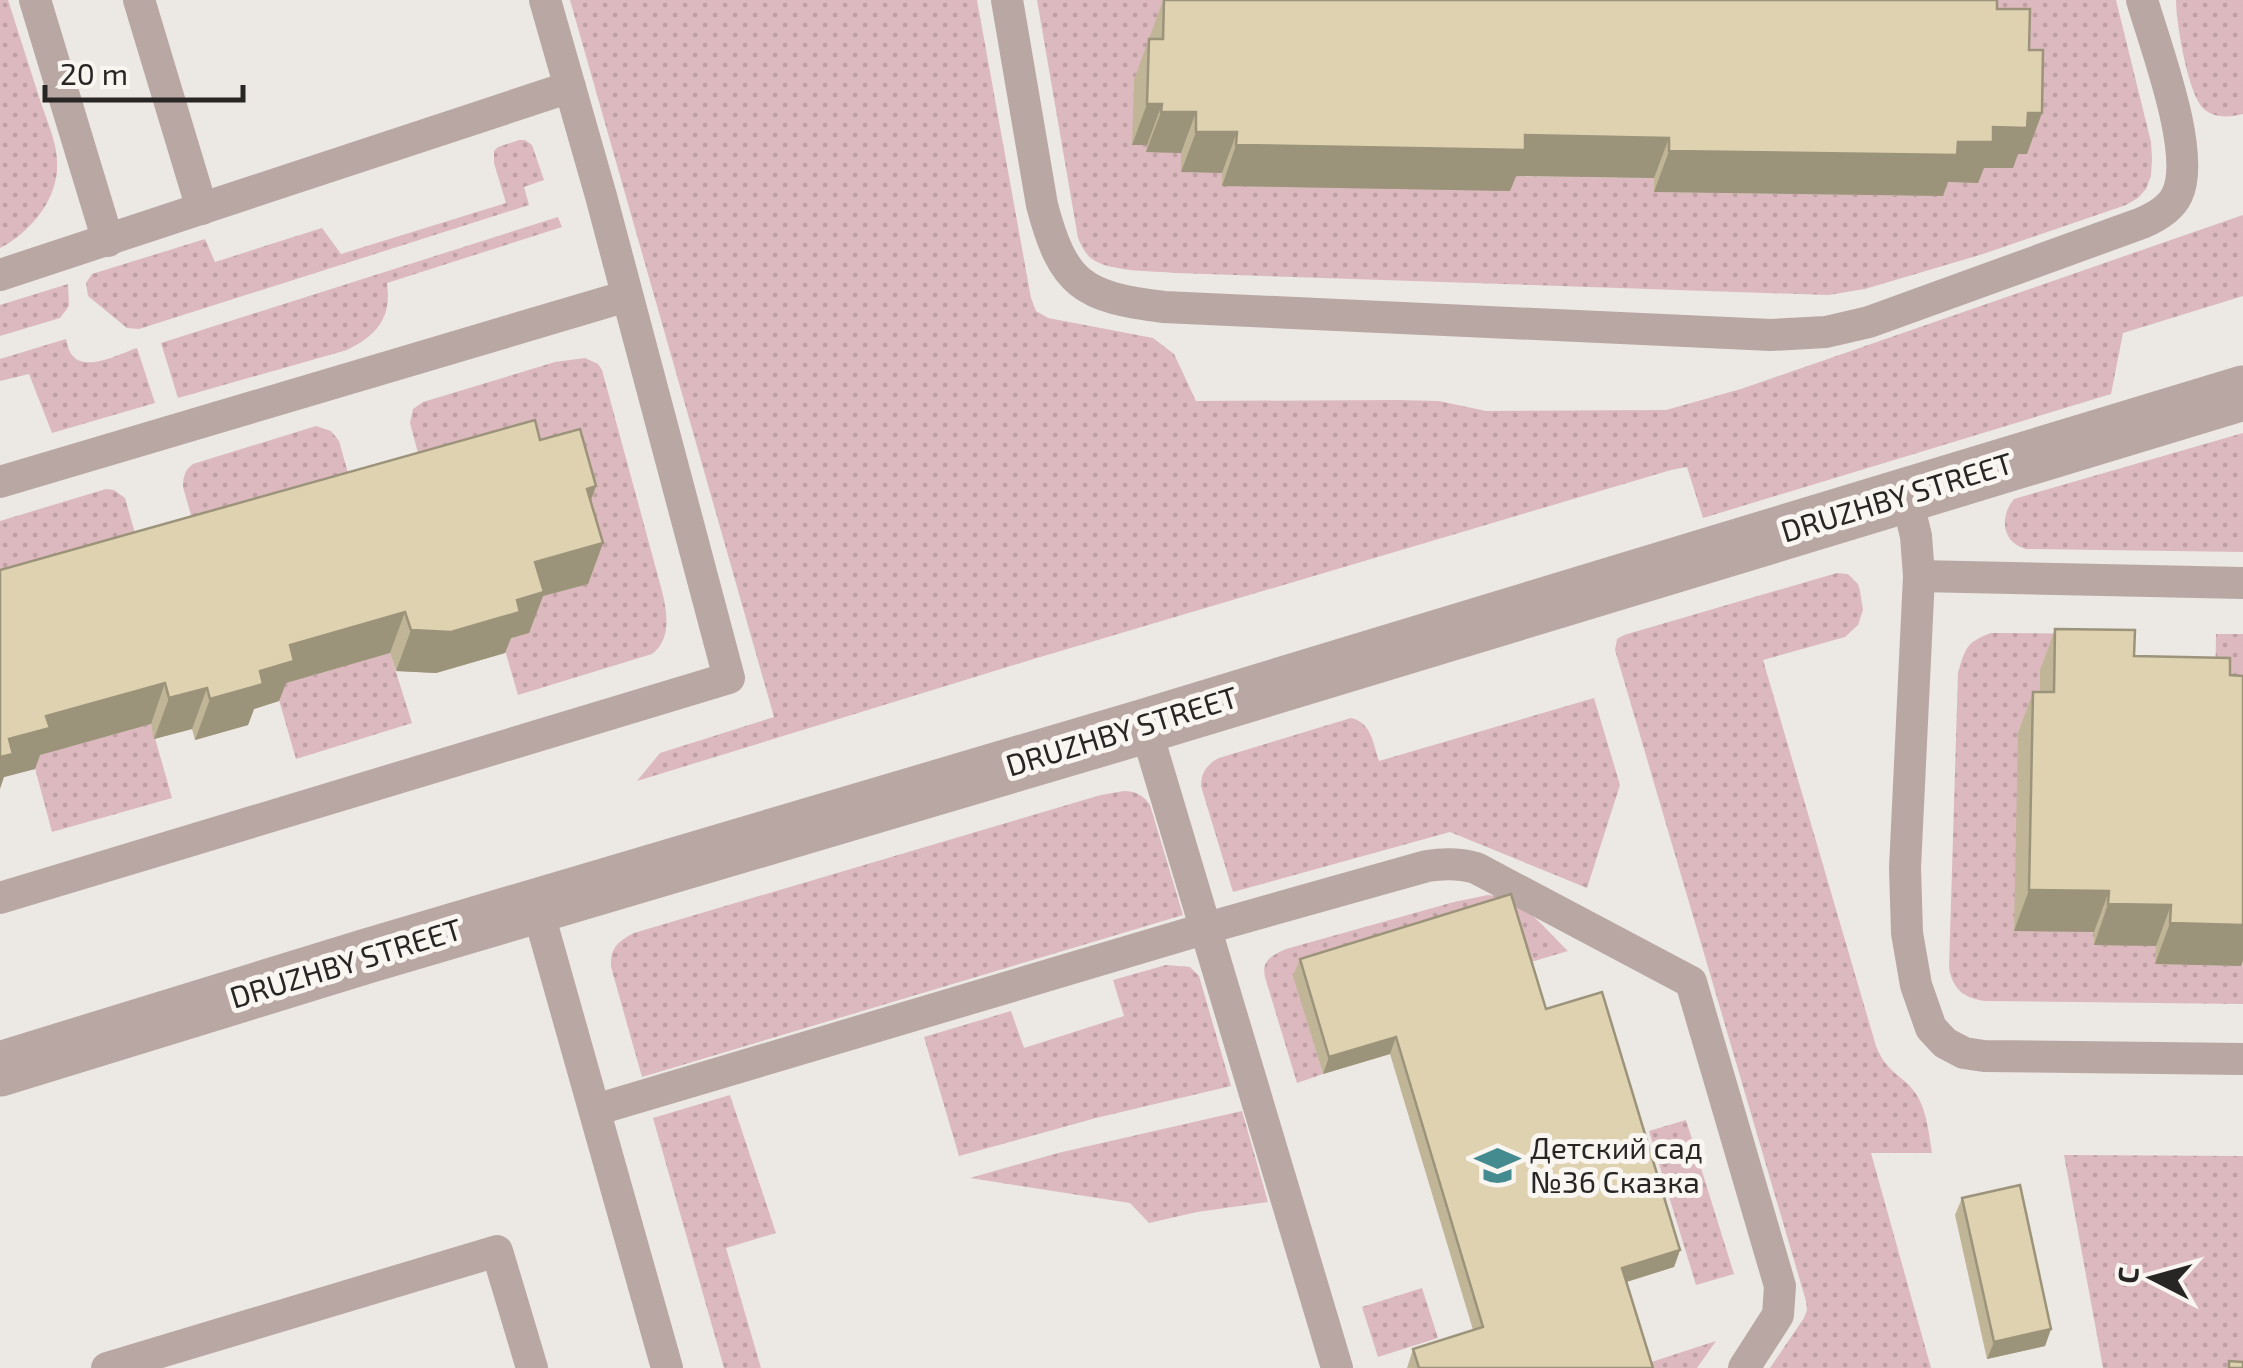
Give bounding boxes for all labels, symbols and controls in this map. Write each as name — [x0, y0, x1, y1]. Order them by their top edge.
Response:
scale bar — [45, 40, 242, 102]
text: 20 m — [60, 55, 128, 91]
street label: DRUZHBY STREET — [1776, 444, 2017, 548]
street label: DRUZHBY STREET — [1001, 678, 1242, 782]
street label: DRUZHBY STREET — [225, 910, 466, 1014]
place label: Детский сад №36 Сказка — [1530, 1129, 1703, 1199]
school or university icon: Детский сад №36 Сказка — [1473, 1142, 1521, 1190]
north arrow — [2103, 1228, 2203, 1328]
text: С — [2109, 1265, 2145, 1285]

